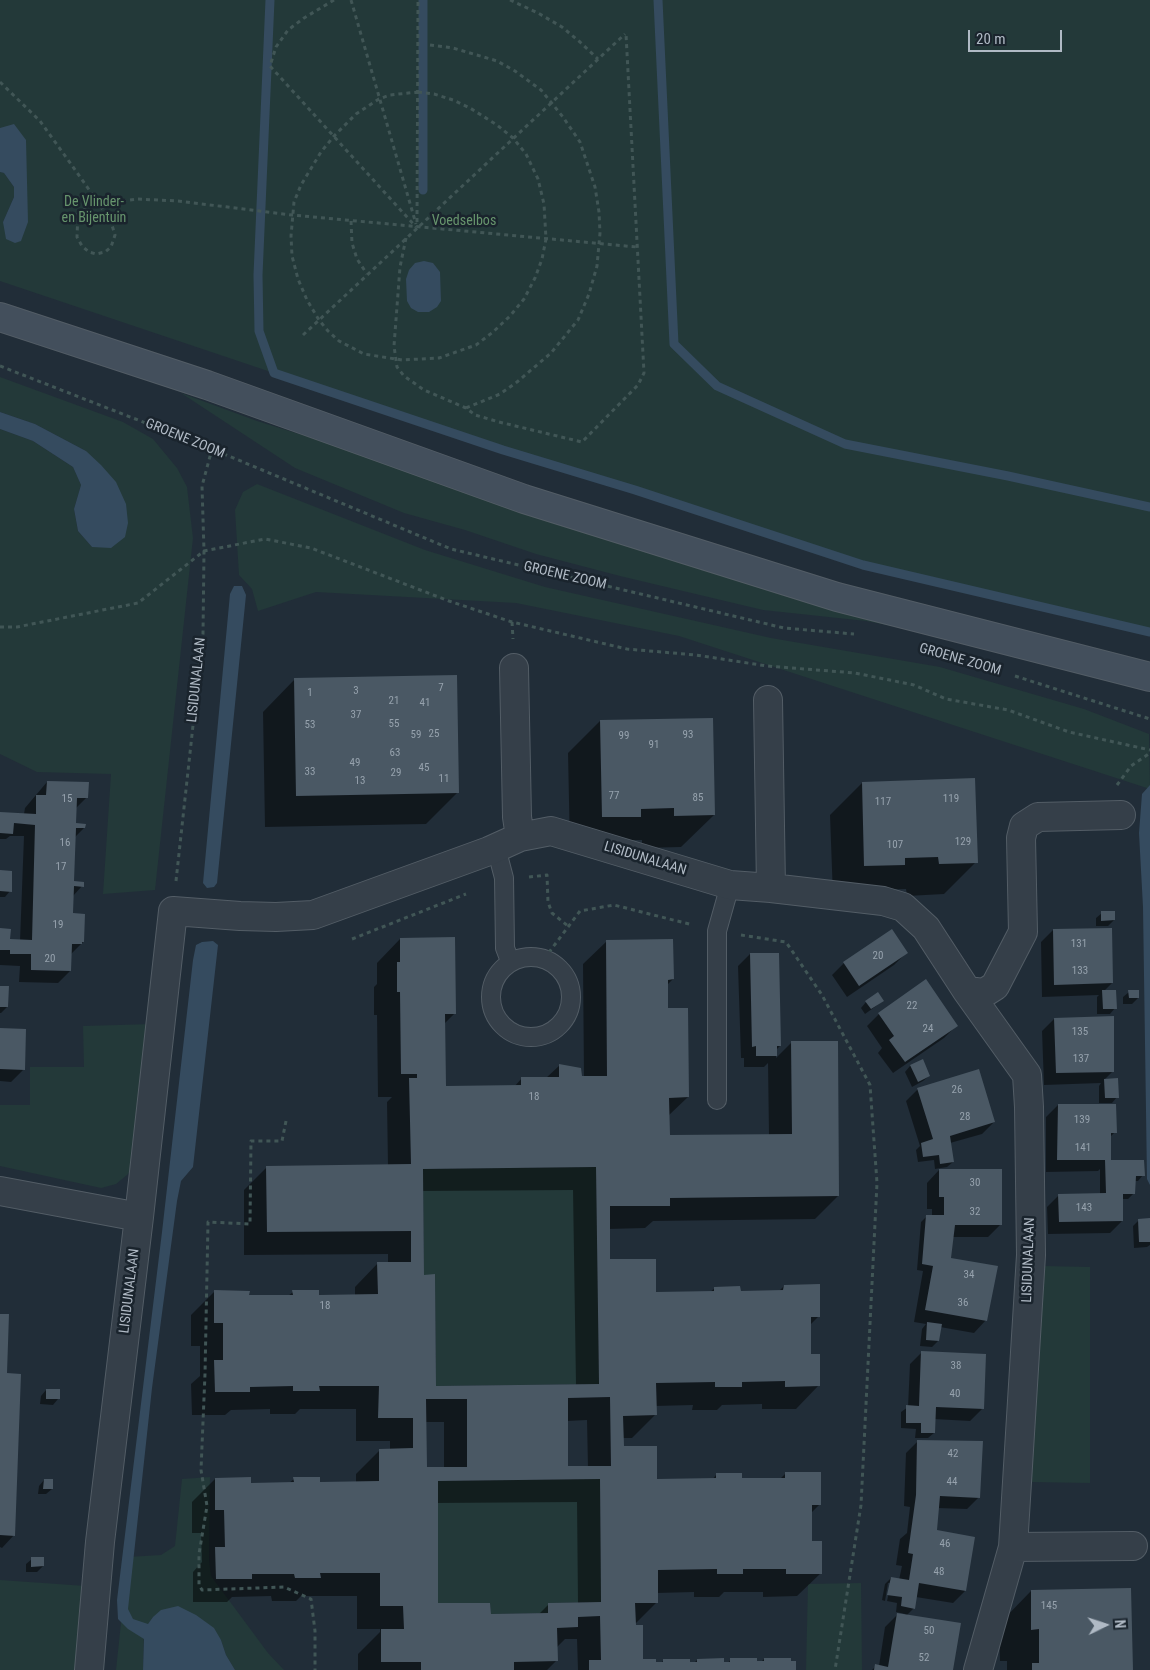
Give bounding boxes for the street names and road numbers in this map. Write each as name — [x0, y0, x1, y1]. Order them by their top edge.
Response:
street label: GROENE ZOOM — [143, 415, 227, 463]
street label: GROENE ZOOM — [522, 558, 608, 594]
street label: LISIDUNALAAN — [184, 637, 210, 723]
street label: GROENE ZOOM — [917, 640, 1003, 680]
street label: LISIDUNALAAN — [602, 839, 688, 879]
street label: LISIDUNALAAN — [1019, 1217, 1039, 1303]
street label: LISIDUNALAAN — [116, 1248, 144, 1334]

